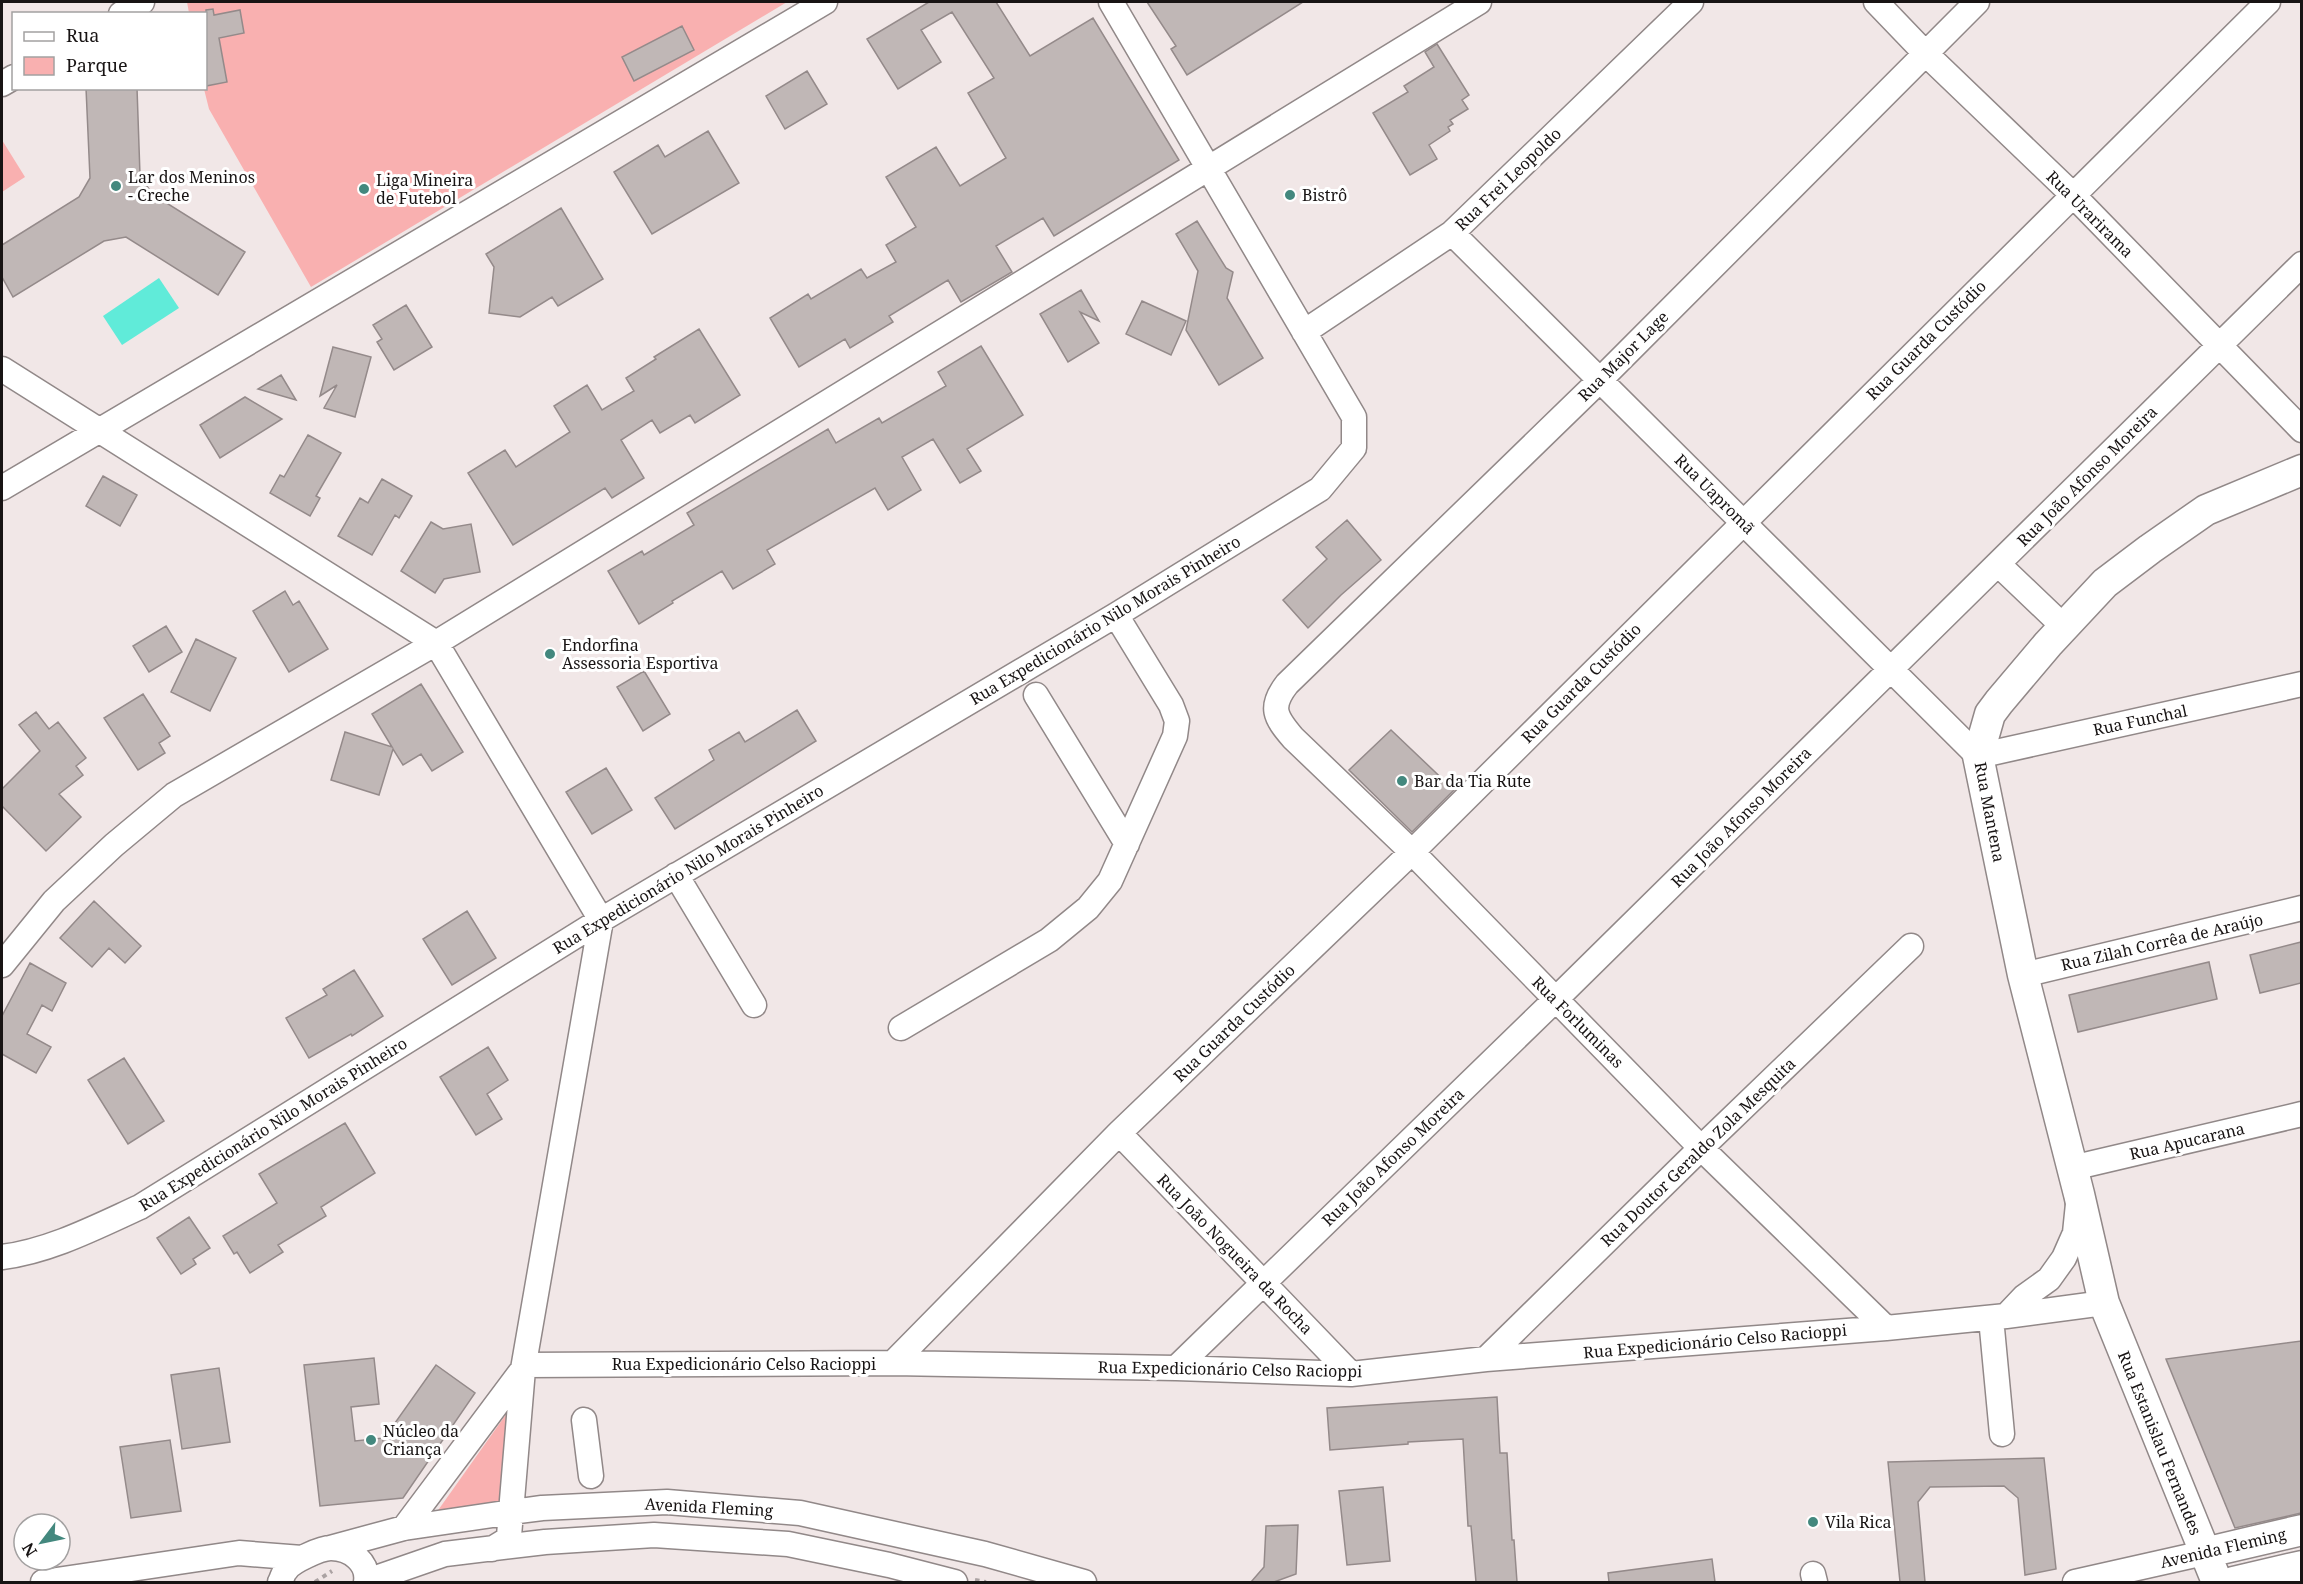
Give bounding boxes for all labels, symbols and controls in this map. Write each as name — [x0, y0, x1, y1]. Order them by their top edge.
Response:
legend — [12, 12, 207, 90]
text: Rua — [66, 23, 99, 47]
text: Parque — [66, 53, 128, 77]
street label: Rua Frei Leopoldo — [1450, 123, 1566, 235]
place label: Lar dos Meninos - Creche — [128, 166, 255, 206]
street label: Rua Urarirama — [2042, 166, 2138, 262]
place label: Liga Mineira de Futebol — [376, 169, 473, 209]
marker: Lar dos Meninos - Creche — [109, 179, 123, 193]
marker: Liga Mineira de Futebol — [357, 182, 371, 196]
place label: Bistrô — [1302, 184, 1347, 206]
marker: Bistrô — [1283, 188, 1297, 202]
street label: Rua Guarda Custódio — [1861, 275, 1991, 405]
street label: Rua Major Lage — [1573, 306, 1673, 406]
street label: Rua João Afonso Moreira — [2012, 401, 2162, 551]
street label: Rua Uapromã — [1670, 449, 1760, 539]
street label: Rua Expedicionário Nilo Morais Pinheiro — [965, 530, 1245, 710]
street label: Rua Guarda Custódio — [1516, 618, 1646, 748]
place label: Endorfina Assessoria Esportiva — [562, 634, 719, 674]
marker: Endorfina Assessoria Esportiva — [543, 647, 557, 661]
street label: Rua Funchal — [2091, 699, 2189, 741]
street label: Rua João Afonso Moreira — [1666, 742, 1816, 892]
street label: Rua Mantena — [1970, 760, 2010, 864]
place label: Bar da Tia Rute — [1414, 770, 1531, 792]
marker: Bar da Tia Rute — [1395, 774, 1409, 788]
street label: Rua Expedicionário Nilo Morais Pinheiro — [548, 779, 828, 959]
street label: Rua Zilah Corrêa de Araújo — [2059, 908, 2265, 976]
street label: Rua Guarda Custódio — [1168, 959, 1300, 1087]
street label: Rua Forluminas — [1527, 971, 1629, 1073]
street label: Rua Expedicionário Nilo Morais Pinheiro — [135, 1032, 411, 1216]
street label: Rua Doutor Geraldo Zola Mesquita — [1596, 1053, 1800, 1251]
street label: Rua João Afonso Moreira — [1317, 1083, 1469, 1231]
street label: Rua Apucarana — [2127, 1117, 2247, 1165]
street label: Rua João Nogueira da Rocha — [1152, 1169, 1318, 1339]
street label: Rua Expedicionário Celso Racioppi — [1582, 1319, 1848, 1363]
street label: Rua Estanislau Fernandes — [2113, 1348, 2207, 1538]
street label: Rua Expedicionário Celso Racioppi — [612, 1353, 876, 1375]
street label: Rua Expedicionário Celso Racioppi — [1098, 1356, 1362, 1382]
place label: Núcleo da Criança — [383, 1420, 459, 1460]
marker: Núcleo da Criança — [364, 1433, 378, 1447]
street label: Avenida Fleming — [644, 1493, 774, 1521]
place label: Vila Rica — [1825, 1511, 1892, 1533]
north arrow — [12, 1512, 72, 1572]
marker: Vila Rica — [1806, 1515, 1820, 1529]
street label: Avenida Fleming — [2158, 1523, 2289, 1573]
text: N — [16, 1538, 42, 1561]

